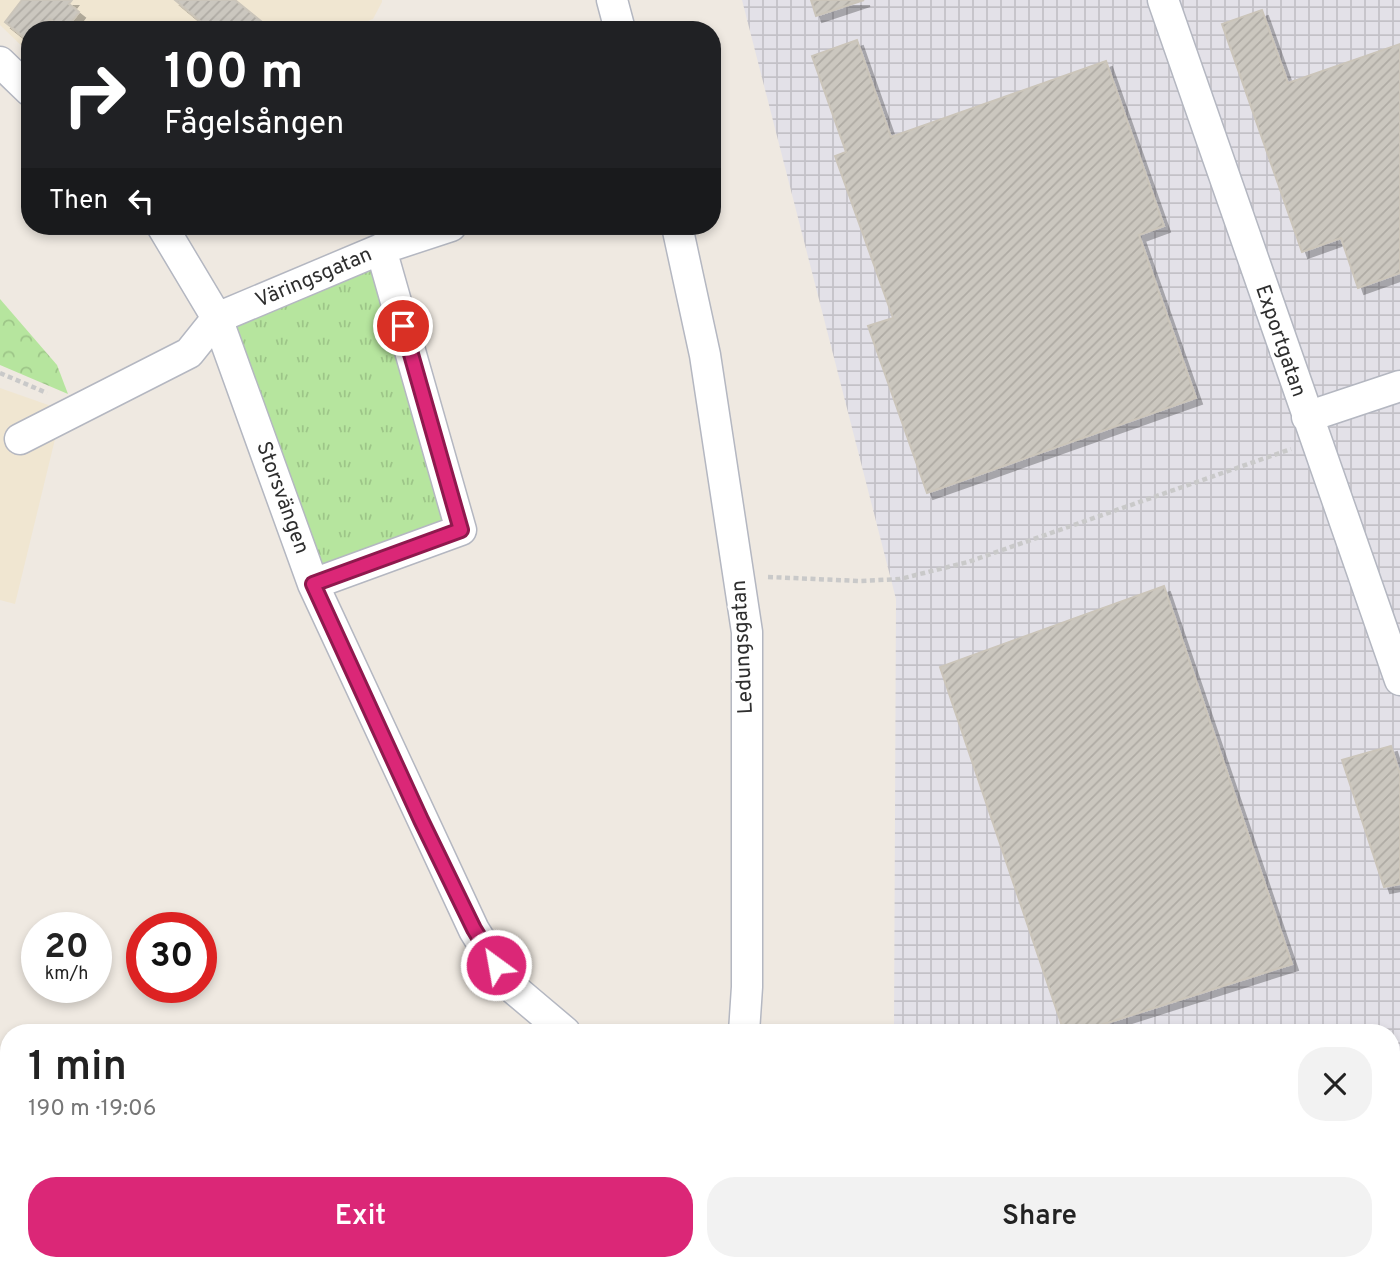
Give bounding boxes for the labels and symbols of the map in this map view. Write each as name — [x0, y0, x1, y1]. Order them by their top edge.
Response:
street label: Väringsgatan — [252, 241, 376, 315]
street label: Exportgatan — [1248, 281, 1312, 401]
pin — [373, 296, 433, 356]
street label: Storsvängen — [249, 438, 315, 558]
street label: Ledungsgatan — [726, 579, 760, 715]
speed limit sign: 30 — [126, 912, 217, 1003]
position arrow — [459, 928, 533, 1002]

